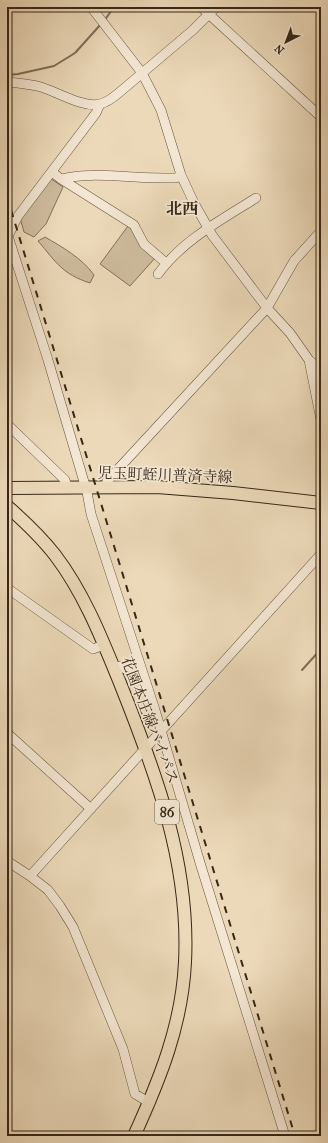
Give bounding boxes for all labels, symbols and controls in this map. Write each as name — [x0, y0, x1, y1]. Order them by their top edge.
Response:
north arrow — [266, 22, 306, 62]
text: N — [272, 41, 287, 57]
district label: 北西 — [166, 199, 198, 218]
street label: 児玉町蛭川普済寺線 — [97, 464, 233, 486]
street label: 花園本庄線バイパス — [117, 654, 183, 786]
road number: 86 — [155, 800, 179, 824]

